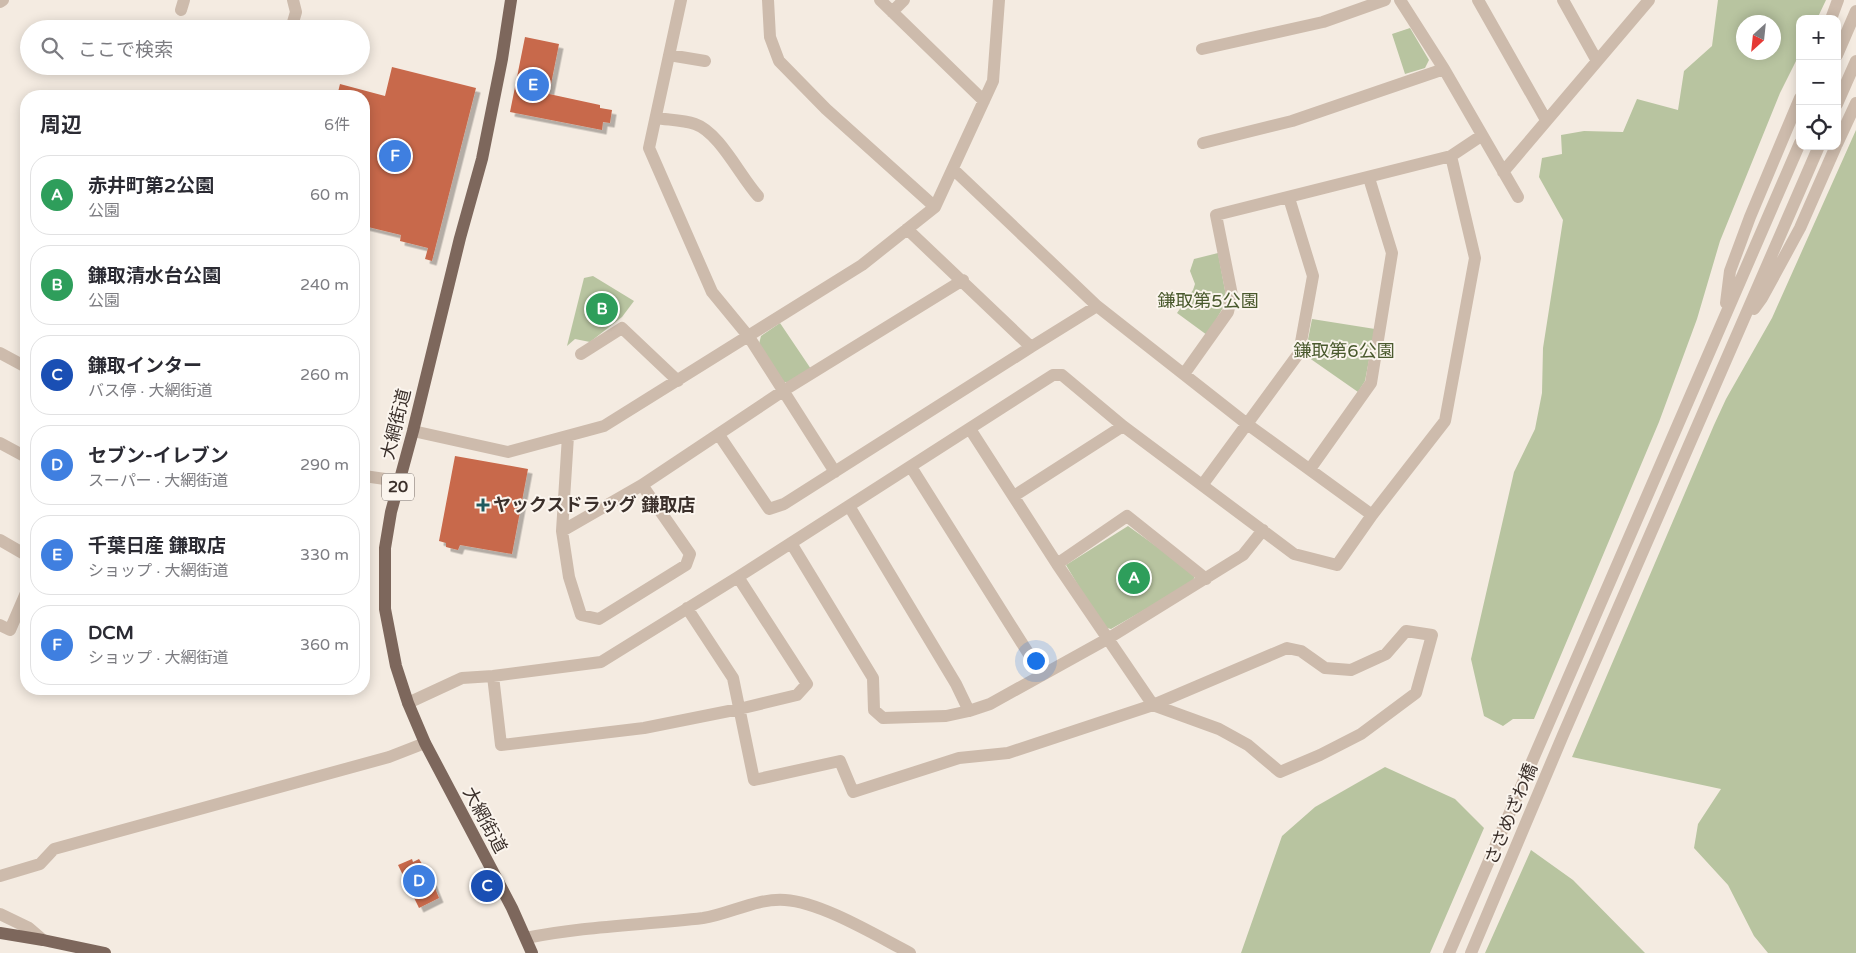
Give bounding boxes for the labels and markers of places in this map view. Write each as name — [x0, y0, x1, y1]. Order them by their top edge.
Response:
pin: E — [517, 66, 549, 104]
pin: F — [379, 137, 411, 175]
pin: B — [586, 290, 618, 328]
place label: ヤックスドラッグ 鎌取店 — [493, 494, 695, 516]
marker: ヤックスドラッグ 鎌取店 — [477, 499, 489, 511]
pin: A — [1118, 559, 1150, 597]
pin: D — [403, 862, 435, 900]
pin: C — [471, 867, 503, 905]

